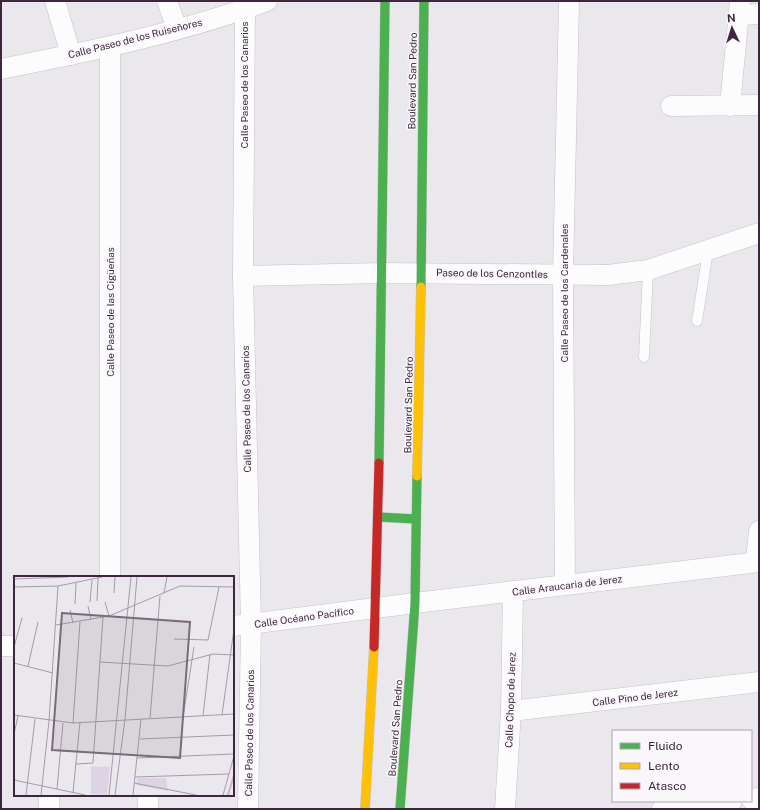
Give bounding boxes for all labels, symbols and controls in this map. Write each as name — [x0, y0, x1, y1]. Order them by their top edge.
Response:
north arrow — [712, 8, 752, 48]
text: N — [727, 12, 736, 24]
street label: Calle Paseo de los Ruiseñores — [67, 15, 203, 61]
street label: Calle Paseo de los Canarios — [238, 22, 250, 148]
street label: Boulevard San Pedro — [405, 32, 419, 130]
street label: Calle Paseo de los Cardenales — [558, 224, 570, 362]
street label: Calle Paseo de las Cigüeñas — [104, 247, 116, 377]
street label: Paseo de los Cenzontles — [436, 266, 548, 280]
street label: Calle Paseo de los Canarios — [239, 345, 253, 473]
street label: Boulevard San Pedro — [401, 356, 415, 454]
street label: Calle Araucaria de Jerez — [511, 572, 623, 598]
inset map — [14, 576, 234, 796]
street label: Calle Océano Pacífico — [253, 604, 355, 630]
street label: Calle Chopo de Jerez — [502, 652, 518, 748]
street label: Calle Paseo de los Canarios — [242, 669, 256, 797]
street label: Boulevard San Pedro — [386, 679, 404, 777]
street label: Calle Pino de Jerez — [591, 686, 679, 708]
legend — [612, 730, 752, 802]
text: Fluido — [648, 739, 683, 753]
text: Lento — [648, 759, 680, 773]
text: Atasco — [648, 779, 687, 793]

